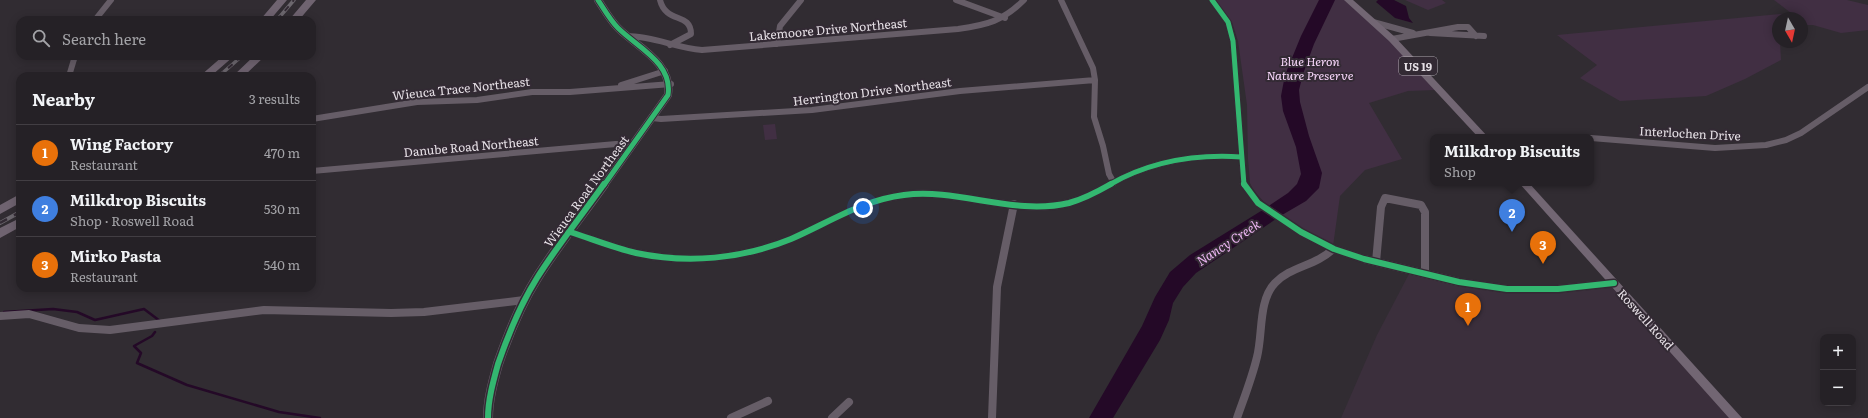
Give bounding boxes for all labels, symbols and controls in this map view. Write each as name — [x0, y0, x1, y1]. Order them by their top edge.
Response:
north arrow — [1772, 12, 1808, 48]
street label: Lakemoore Drive Northeast — [748, 13, 908, 45]
search box — [16, 16, 316, 60]
icon: search — [30, 27, 52, 49]
text: Search here — [62, 27, 146, 50]
park label: Blue Heron Nature Preserve — [1266, 52, 1354, 84]
road number: US 19 — [1399, 57, 1437, 75]
street label: Wieuca Trace Northeast — [391, 72, 531, 104]
street label: Herrington Drive Northeast — [792, 72, 952, 110]
text: Nearby — [32, 86, 95, 111]
text: 3 results — [249, 89, 300, 108]
street label: Interlochen Drive — [1639, 121, 1741, 145]
street label: Danube Road Northeast — [403, 131, 539, 161]
street label: Wieuca Road Northeast — [539, 131, 633, 251]
text: Wing Factory — [70, 132, 173, 155]
popup — [1430, 134, 1594, 186]
text: Milkdrop Biscuits — [1444, 139, 1580, 162]
text: 1 — [42, 143, 48, 162]
text: 470 m — [264, 143, 300, 162]
text: Restaurant — [70, 155, 138, 174]
text: Shop — [1444, 162, 1476, 181]
text: Milkdrop Biscuits — [70, 188, 206, 211]
your location — [853, 198, 873, 218]
text: 2 — [42, 199, 48, 218]
text: 530 m — [264, 199, 300, 218]
pin: 2 — [1499, 199, 1525, 232]
text: Shop · Roswell Road — [70, 211, 194, 230]
water label: Nancy Creek — [1192, 214, 1265, 270]
pin: 3 — [1530, 231, 1556, 264]
text: Mirko Pasta — [70, 244, 161, 267]
text: 3 — [41, 255, 49, 274]
text: 540 m — [264, 255, 300, 274]
text: Restaurant — [70, 267, 138, 286]
street label: Roswell Road — [1614, 285, 1679, 354]
pin: 1 — [1455, 293, 1481, 326]
map controls — [1820, 334, 1856, 406]
button: + — [1820, 334, 1856, 370]
button: − — [1820, 370, 1856, 406]

